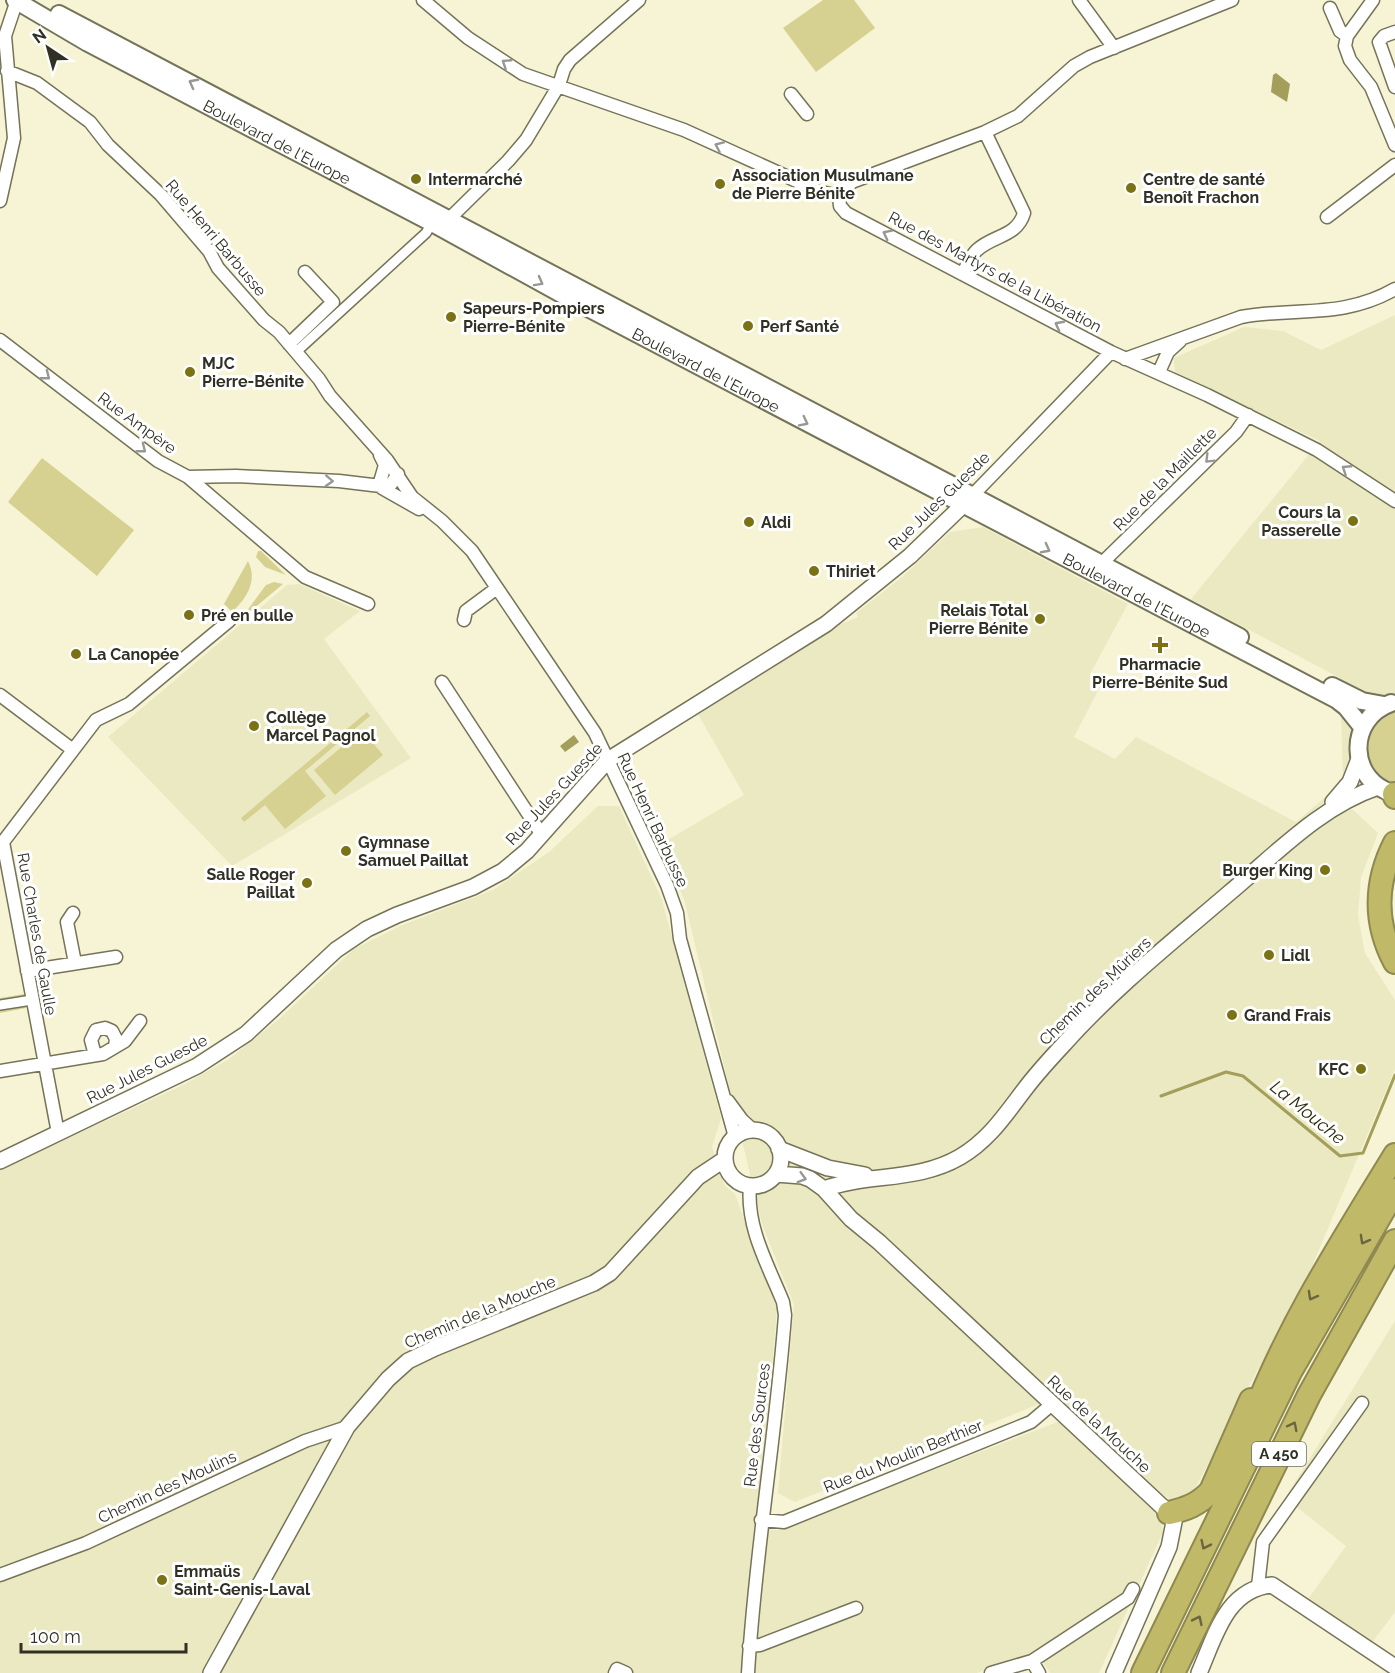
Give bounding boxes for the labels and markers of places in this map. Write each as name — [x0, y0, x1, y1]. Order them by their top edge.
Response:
place label: Association Musulmane de Pierre Bénite — [732, 166, 914, 203]
place label: Intermarché — [428, 170, 523, 189]
place label: Centre de santé Benoît Frachon — [1143, 170, 1265, 207]
marker: Intermarché — [409, 172, 423, 186]
marker: Association Musulmane de Pierre Bénite — [713, 177, 727, 191]
marker: Centre de santé Benoît Frachon — [1124, 181, 1138, 195]
place label: Sapeurs-Pompiers Pierre-Bénite — [463, 299, 605, 336]
marker: Sapeurs-Pompiers Pierre-Bénite — [444, 310, 458, 324]
place label: Perf Santé — [760, 317, 840, 336]
marker: Perf Santé — [741, 319, 755, 333]
place label: MJC Pierre-Bénite — [202, 354, 304, 391]
marker: MJC Pierre-Bénite — [183, 365, 197, 379]
place label: Cours la Passerelle — [1261, 503, 1341, 540]
place label: Aldi — [761, 513, 791, 532]
marker: Cours la Passerelle — [1346, 514, 1360, 528]
marker: Aldi — [742, 515, 756, 529]
place label: Thiriet — [826, 562, 876, 581]
marker: Thiriet — [807, 564, 821, 578]
place label: Relais Total Pierre Bénite — [929, 601, 1029, 638]
place label: Pré en bulle — [201, 606, 294, 625]
marker: Pré en bulle — [182, 608, 196, 622]
marker: Relais Total Pierre Bénite — [1033, 612, 1047, 626]
marker: Pharmacie Pierre-Bénite Sud — [1153, 638, 1167, 652]
place label: La Canopée — [88, 645, 180, 664]
marker: La Canopée — [69, 647, 83, 661]
place label: Pharmacie Pierre-Bénite Sud — [1092, 655, 1228, 692]
place label: Collège Marcel Pagnol — [266, 708, 377, 745]
marker: Collège Marcel Pagnol — [247, 719, 261, 733]
place label: Gymnase Samuel Paillat — [358, 833, 468, 870]
marker: Gymnase Samuel Paillat — [339, 844, 353, 858]
place label: Burger King — [1222, 861, 1313, 880]
marker: Burger King — [1318, 863, 1332, 877]
place label: Salle Roger Paillat — [207, 865, 295, 902]
marker: Salle Roger Paillat — [300, 876, 314, 890]
place label: Lidl — [1281, 946, 1311, 965]
marker: Lidl — [1262, 948, 1276, 962]
place label: Grand Frais — [1244, 1006, 1331, 1025]
marker: Grand Frais — [1225, 1008, 1239, 1022]
place label: KFC — [1318, 1060, 1349, 1079]
marker: KFC — [1354, 1062, 1368, 1076]
place label: Emmaüs Saint-Genis-Laval — [174, 1562, 311, 1599]
marker: Emmaüs Saint-Genis-Laval — [155, 1573, 169, 1587]

